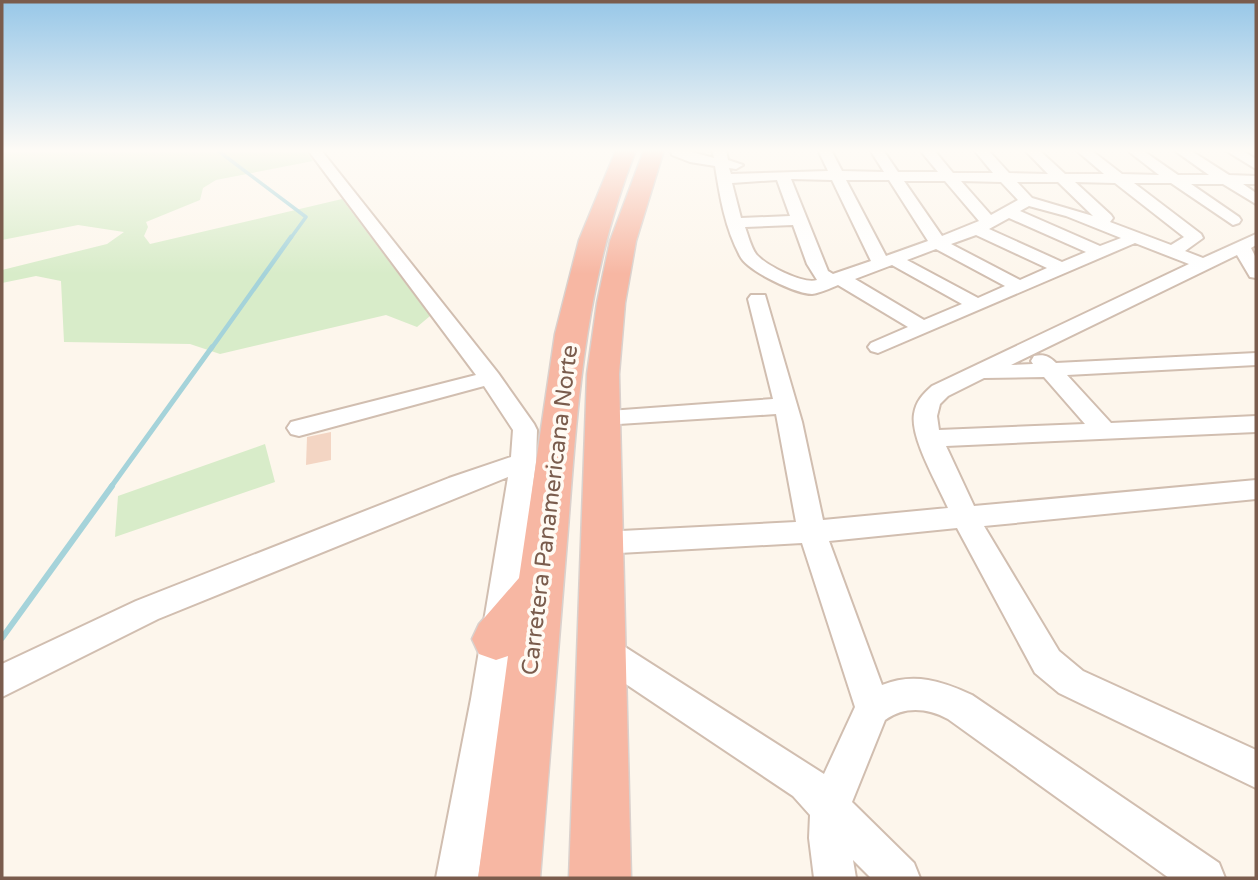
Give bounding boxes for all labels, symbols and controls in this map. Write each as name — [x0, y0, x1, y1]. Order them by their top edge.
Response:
street label: Carretera Panamericana Norte — [516, 343, 584, 677]

